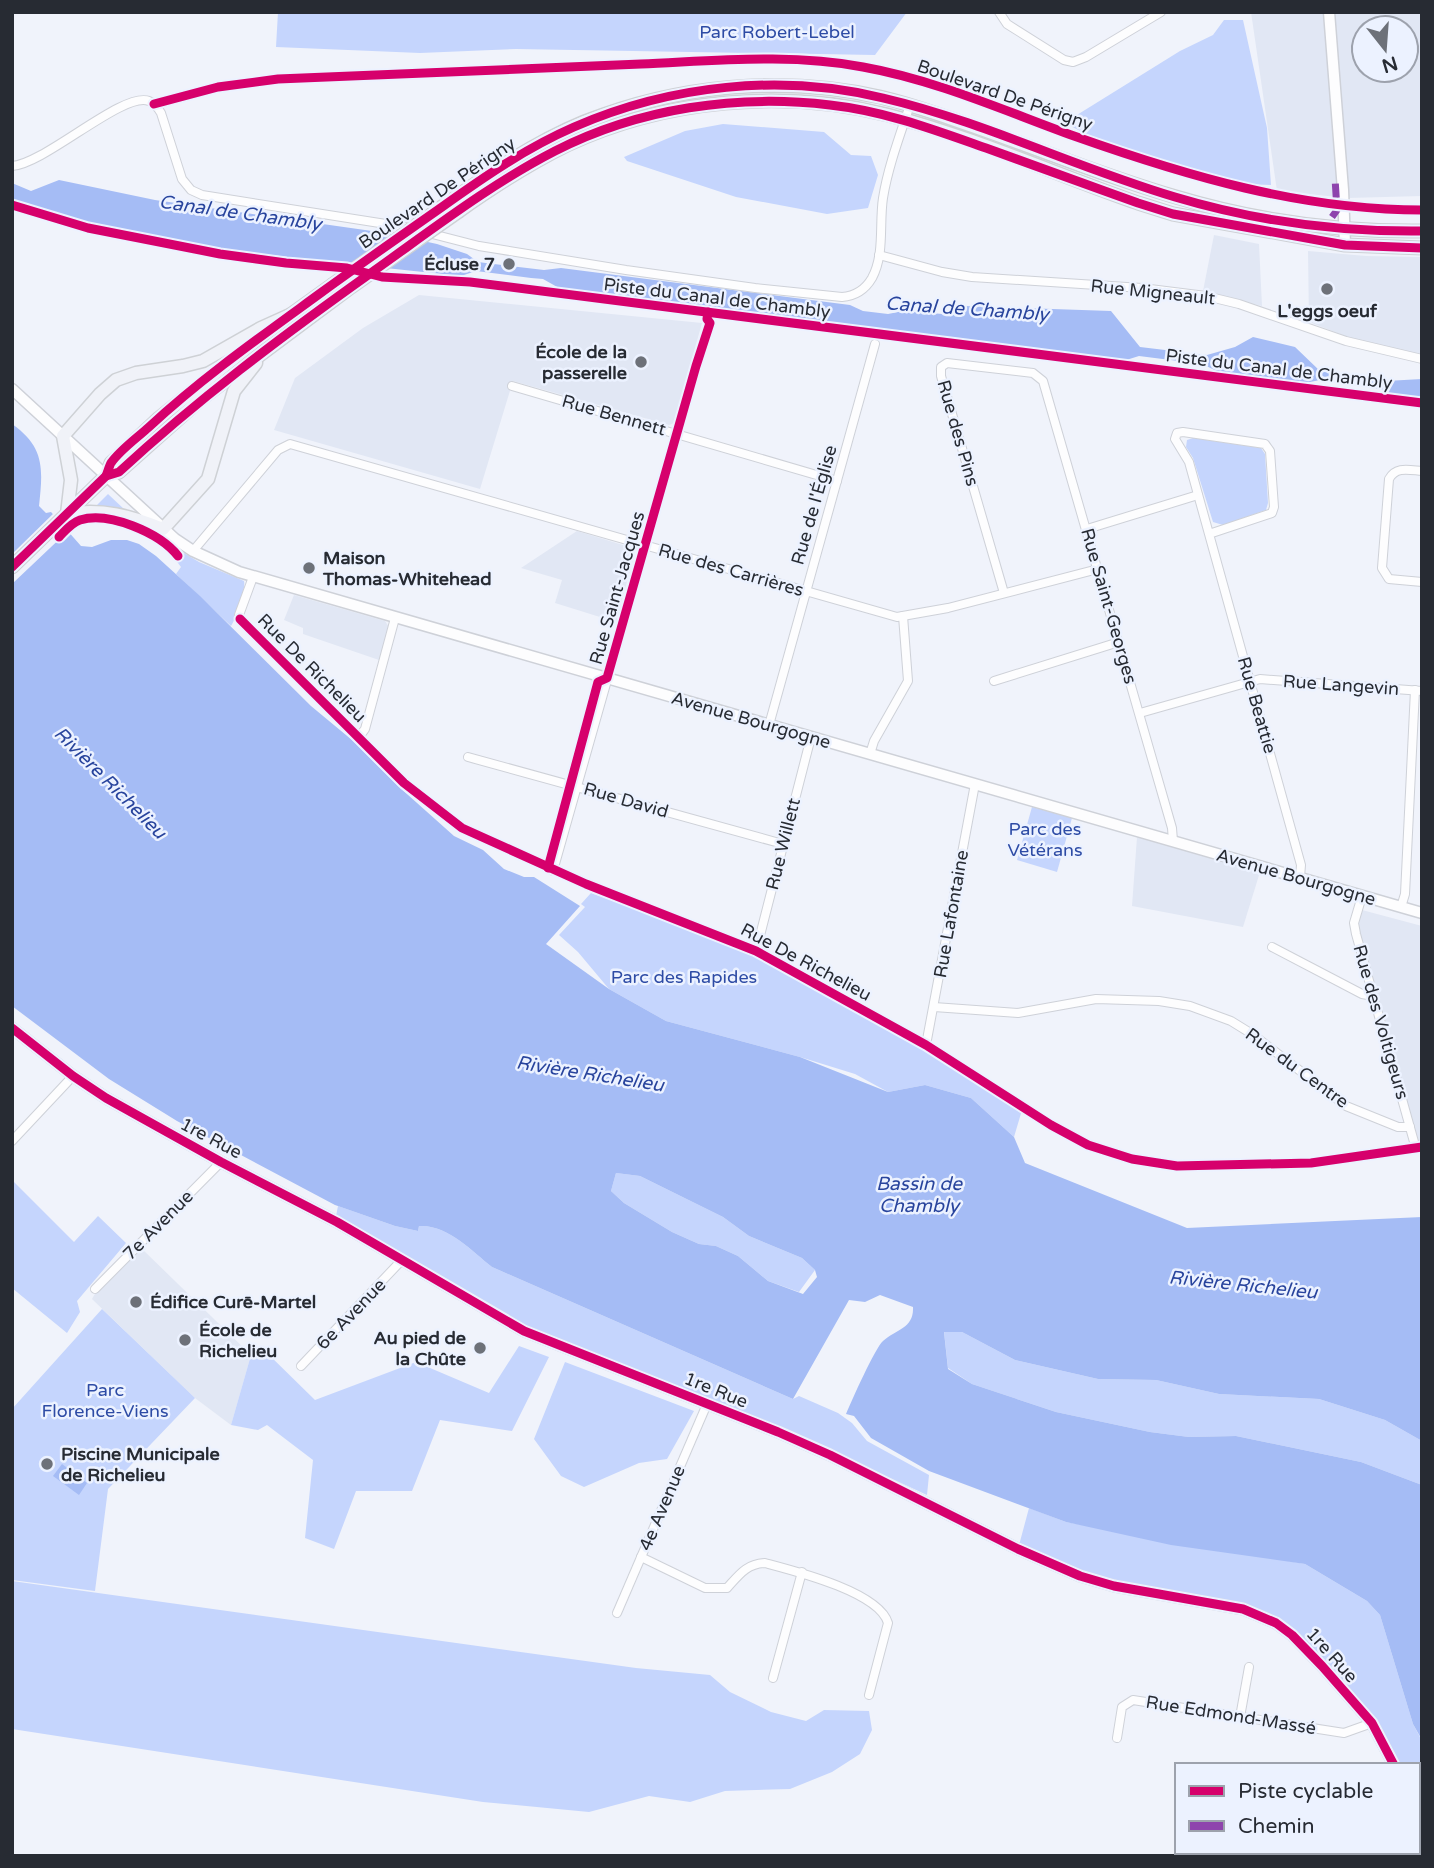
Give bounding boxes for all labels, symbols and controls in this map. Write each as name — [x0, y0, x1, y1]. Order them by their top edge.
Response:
north arrow — [1350, 14, 1420, 84]
park label: Parc Robert-Lebel — [699, 21, 855, 43]
text: N — [1379, 52, 1400, 77]
street label: Boulevard De Périgny — [914, 55, 1096, 136]
street label: Boulevard De Périgny — [354, 132, 520, 254]
water label: Canal de Chambly — [158, 191, 325, 236]
place label: Écluse 7 — [424, 253, 495, 275]
marker: Écluse 7 — [501, 256, 517, 272]
street label: Piste du Canal de Chambly — [602, 273, 832, 323]
street label: Rue Migneault — [1090, 275, 1217, 309]
marker: L'eggs oeuf — [1319, 281, 1335, 297]
water label: Canal de Chambly — [885, 292, 1052, 326]
place label: L'eggs oeuf — [1277, 300, 1378, 322]
place label: École de la passerelle — [535, 341, 627, 384]
street label: Piste du Canal de Chambly — [1164, 344, 1394, 394]
marker: École de la passerelle — [633, 354, 649, 370]
street label: Rue des Pins — [932, 377, 984, 489]
street label: Rue Bennett — [559, 390, 669, 440]
street label: Rue de l'Église — [786, 442, 842, 568]
street label: Rue Saint-Jacques — [585, 509, 649, 667]
street label: Rue Saint-Georges — [1076, 526, 1142, 686]
street label: Rue des Carrières — [656, 539, 806, 601]
place label: Maison Thomas-Whitehead — [322, 547, 492, 590]
marker: Maison Thomas-Whitehead — [301, 560, 317, 576]
street label: Rue De Richelieu — [253, 609, 371, 727]
street label: Rue Beattie — [1233, 654, 1281, 756]
street label: Rue Langevin — [1282, 670, 1400, 700]
street label: Avenue Bourgogne — [669, 687, 833, 753]
water label: Rivière Richelieu — [50, 723, 171, 844]
street label: Rue David — [581, 777, 671, 823]
street label: Rue Willett — [761, 796, 805, 892]
park label: Parc des Vétérans — [1007, 818, 1083, 861]
street label: Avenue Bourgogne — [1214, 844, 1378, 910]
street label: Rue Lafontaine — [929, 848, 973, 980]
street label: Rue De Richelieu — [737, 918, 875, 1006]
street label: Rue des Voltigeurs — [1348, 942, 1414, 1102]
park label: Parc des Rapides — [611, 966, 757, 988]
street label: Rue du Centre — [1241, 1023, 1353, 1113]
water label: Rivière Richelieu — [515, 1051, 667, 1097]
street label: 1re Rue — [176, 1113, 246, 1163]
water label: Bassin de Chambly — [876, 1173, 963, 1217]
street label: 7e Avenue — [118, 1185, 198, 1265]
water label: Rivière Richelieu — [1168, 1266, 1320, 1304]
street label: 6e Avenue — [312, 1274, 390, 1354]
place label: Édifice Curē-Martel — [150, 1291, 316, 1313]
marker: Édifice Curē-Martel — [128, 1294, 144, 1310]
place label: École de Richelieu — [199, 1319, 277, 1362]
place label: Au pied de la Chûte — [374, 1327, 466, 1370]
marker: École de Richelieu — [177, 1332, 193, 1348]
marker: Au pied de la Chûte — [472, 1340, 488, 1356]
street label: 1re Rue — [681, 1367, 751, 1413]
park label: Parc Florence-Viens — [41, 1379, 169, 1422]
place label: Piscine Municipale de Richelieu — [61, 1443, 220, 1486]
marker: Piscine Municipale de Richelieu — [39, 1456, 55, 1472]
street label: 4e Avenue — [634, 1462, 690, 1554]
street label: 1re Rue — [1301, 1623, 1363, 1687]
street label: Rue Edmond-Massé — [1144, 1691, 1318, 1739]
legend — [1175, 1763, 1420, 1854]
text: Piste cyclable — [1238, 1779, 1373, 1804]
text: Chemin — [1238, 1814, 1315, 1839]

